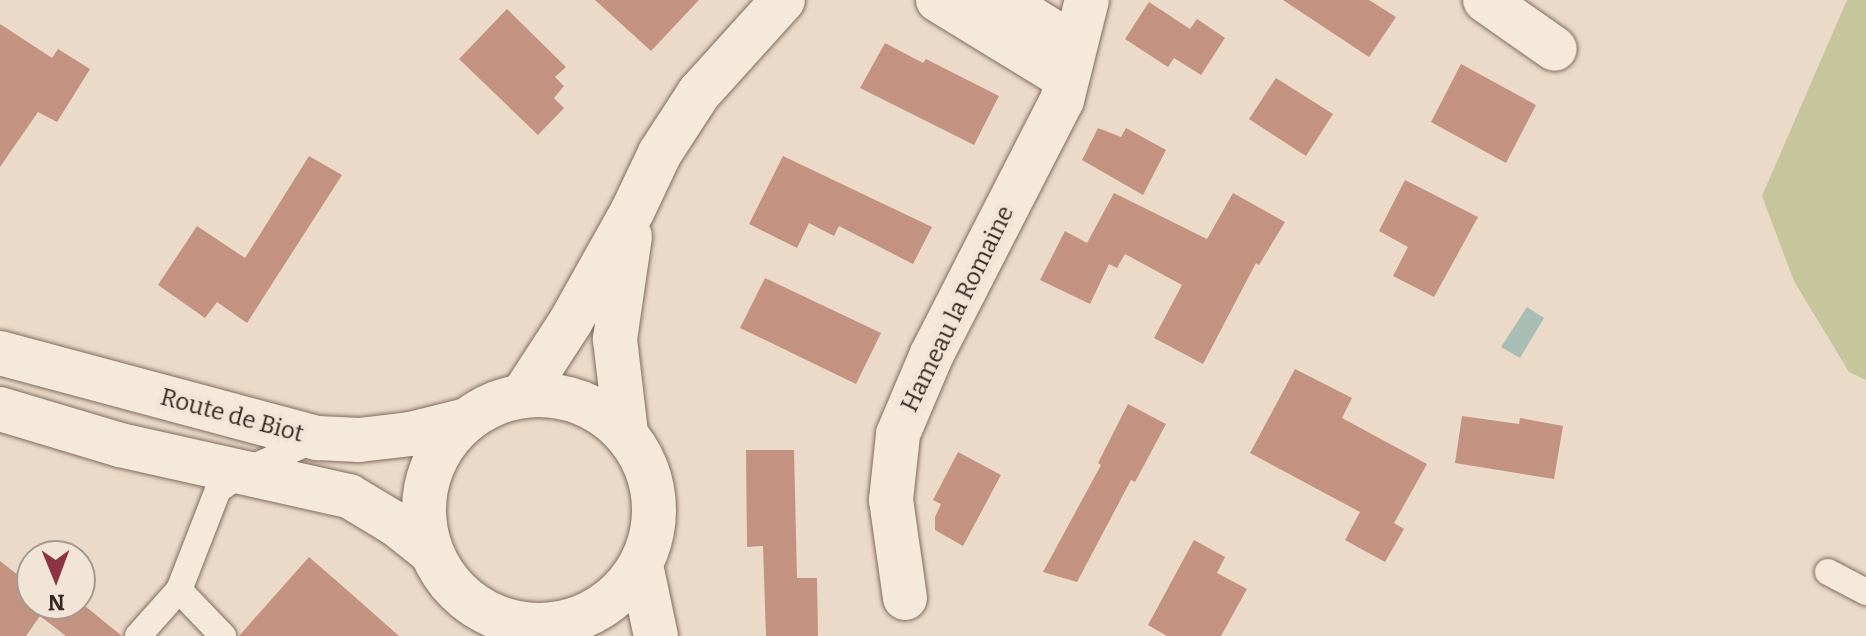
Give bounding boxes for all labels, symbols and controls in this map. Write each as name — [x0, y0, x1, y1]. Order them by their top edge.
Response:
street label: Hameau la Romaine — [896, 201, 1020, 417]
street label: Route de Biot — [157, 383, 307, 449]
north arrow — [16, 540, 96, 620]
text: N — [48, 589, 65, 616]

